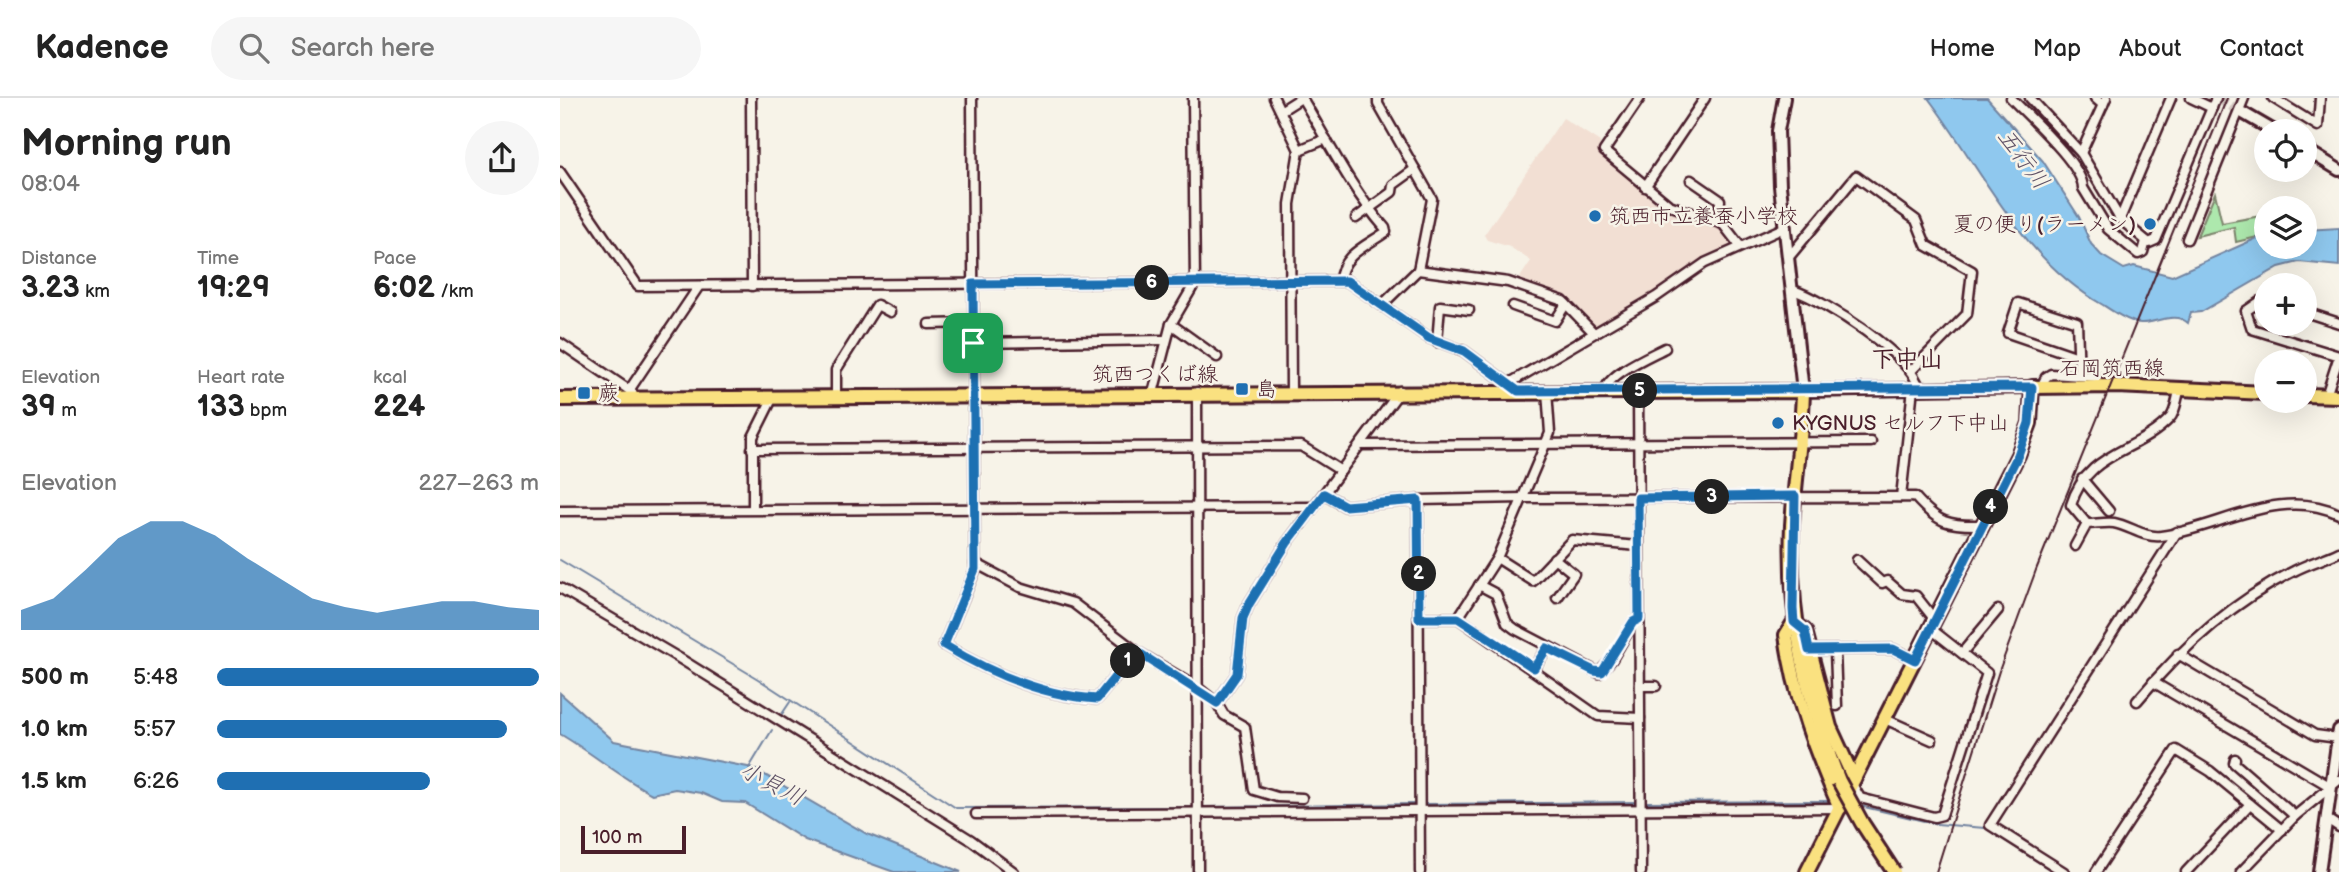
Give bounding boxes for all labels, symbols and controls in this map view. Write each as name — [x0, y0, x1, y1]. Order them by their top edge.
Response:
search box — [211, 17, 701, 80]
text: Kadence — [35, 28, 169, 68]
icon: search — [235, 29, 273, 67]
text: Search here — [291, 33, 435, 64]
text: Home — [1930, 34, 1995, 63]
text: Map — [2033, 34, 2081, 63]
text: About — [2119, 34, 2181, 63]
text: Contact — [2219, 34, 2304, 63]
map controls — [2254, 119, 2317, 413]
button: locate — [2254, 119, 2317, 182]
text: Morning run — [21, 121, 232, 166]
button: share — [465, 121, 539, 195]
water label: 五行川 — [1991, 123, 2055, 195]
text: 08:04 — [21, 170, 80, 198]
button: layers — [2254, 196, 2317, 259]
place label: 筑西市立養蚕小学校 — [1609, 204, 1798, 229]
marker: 筑西市立養蚕小学校 — [1587, 208, 1603, 224]
place label: 夏の便り(ラーメン) — [1953, 212, 2136, 237]
marker: 夏の便り(ラーメン) — [2142, 216, 2158, 232]
text: Distance — [21, 247, 97, 270]
text: Time — [197, 247, 239, 270]
text: Pace — [373, 247, 416, 270]
pin: 6 — [1134, 266, 1170, 300]
text: 3.23 — [21, 270, 80, 306]
text: 19:29 — [197, 270, 270, 306]
text: 6:02 — [373, 270, 435, 306]
text: 6 — [1146, 271, 1157, 294]
button: + — [2254, 273, 2317, 336]
text: km — [80, 280, 110, 303]
text: /km — [435, 280, 474, 303]
pin — [943, 313, 1003, 373]
icon: arrive — [954, 324, 992, 362]
district label: 下中山 — [1871, 345, 1943, 374]
button: − — [2254, 350, 2317, 413]
street label: 石岡筑西線 — [2060, 356, 2165, 381]
street label: 筑西つくば線 — [1092, 362, 1218, 387]
text: Elevation — [21, 366, 100, 389]
text: Heart rate — [197, 366, 285, 389]
text: kcal — [373, 366, 407, 389]
pin: 5 — [1622, 374, 1658, 408]
place label: 島 — [1256, 377, 1277, 402]
text: 5 — [1634, 379, 1645, 402]
place label: 蕨 — [598, 381, 619, 406]
marker: 島 — [1234, 381, 1250, 397]
marker: 蕨 — [576, 385, 592, 401]
text: 39 — [21, 389, 56, 425]
text: 133 — [197, 389, 245, 425]
text: 224 — [373, 389, 425, 425]
text: m — [56, 399, 77, 422]
text: bpm — [245, 399, 287, 422]
place label: KYGNUS セルフ下中山 — [1792, 411, 2009, 436]
marker: KYGNUS セルフ下中山 — [1770, 415, 1786, 431]
text: Elevation — [21, 469, 117, 497]
text: 227–263 m — [418, 469, 539, 497]
pin: 3 — [1694, 480, 1730, 514]
text: 3 — [1706, 485, 1717, 508]
pin: 4 — [1974, 490, 2008, 524]
text: 4 — [1985, 495, 1996, 518]
pin: 2 — [1402, 556, 1436, 592]
text: 2 — [1413, 562, 1424, 585]
pin: 1 — [1110, 644, 1146, 678]
text: 1 — [1124, 649, 1132, 672]
text: 500 m — [21, 663, 89, 691]
text: 5:48 — [133, 663, 178, 691]
text: 1.0 km — [21, 715, 88, 743]
text: 5:57 — [133, 715, 175, 743]
water label: 小貝川 — [735, 756, 809, 812]
text: 1.5 km — [21, 767, 87, 795]
text: 6:26 — [133, 767, 179, 795]
scale bar — [581, 823, 686, 855]
text: 100 m — [592, 826, 643, 849]

